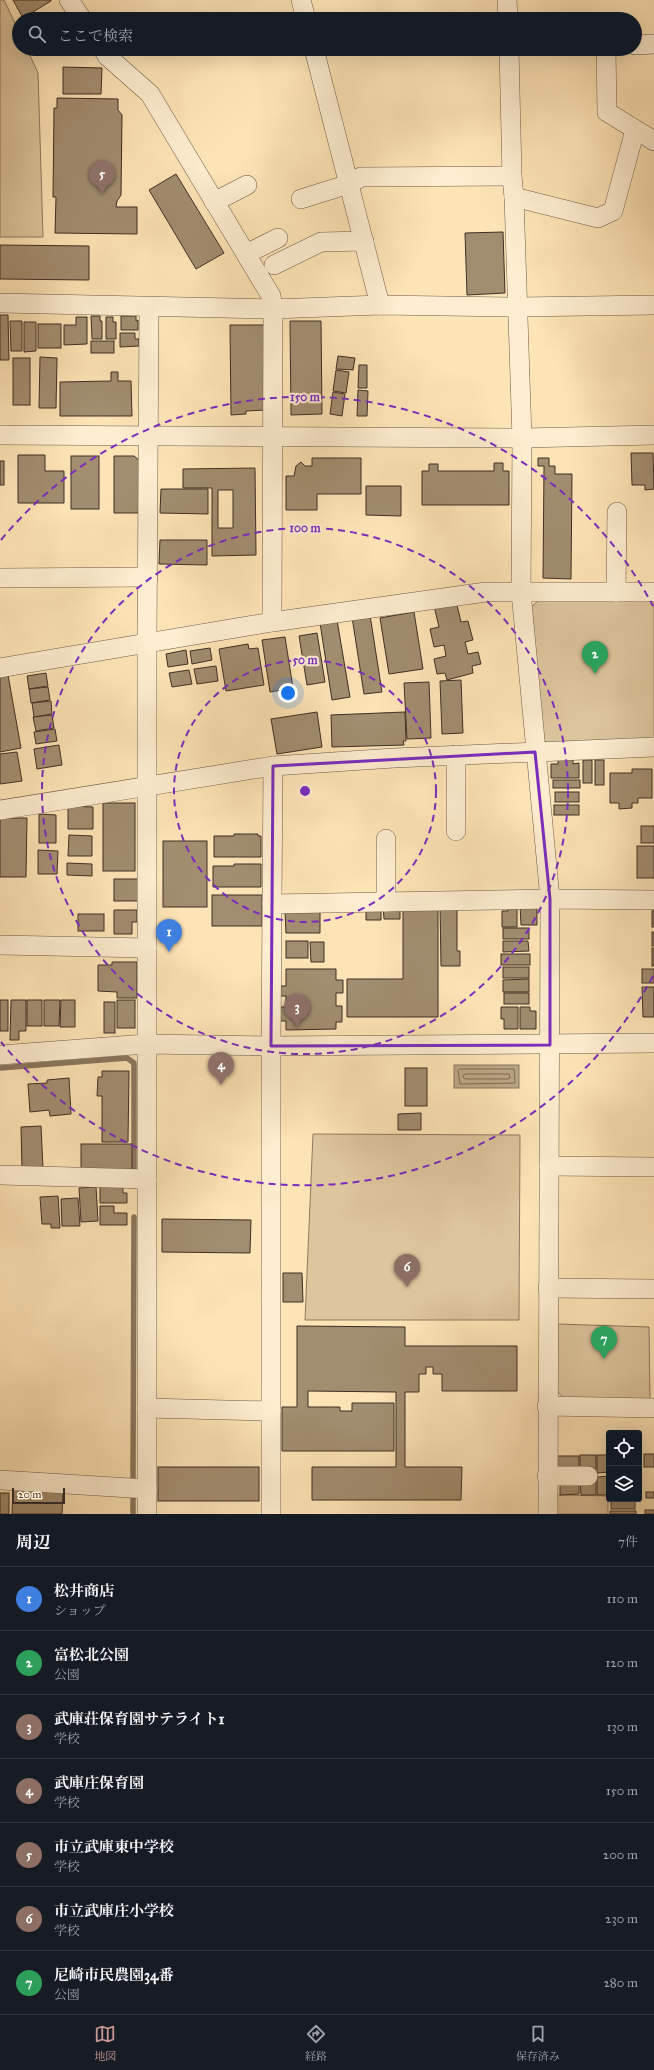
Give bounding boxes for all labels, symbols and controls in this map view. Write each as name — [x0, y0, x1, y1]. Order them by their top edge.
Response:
search box — [12, 12, 642, 56]
icon: search — [26, 23, 48, 45]
text: ここで検索 — [58, 27, 133, 45]
pin: 5 — [89, 161, 115, 194]
text: 150 m — [290, 390, 321, 404]
text: 100 m — [289, 521, 322, 535]
pin: 2 — [582, 641, 608, 674]
text: 50 m — [292, 653, 319, 667]
your location — [278, 683, 298, 703]
centre of rings — [298, 784, 312, 798]
pin: 1 — [156, 919, 182, 952]
pin: 3 — [284, 994, 310, 1027]
pin: 4 — [208, 1052, 234, 1085]
pin: 6 — [394, 1254, 420, 1287]
pin: 7 — [591, 1326, 617, 1359]
map controls — [606, 1430, 642, 1502]
button: locate — [606, 1430, 642, 1466]
button: layers — [606, 1466, 642, 1502]
scale bar — [12, 1486, 65, 1505]
text: 20 m — [18, 1488, 41, 1501]
text: 周辺 — [16, 1532, 50, 1553]
text: 7件 — [618, 1534, 638, 1550]
text: 松井商店 — [54, 1582, 114, 1600]
text: 1 — [26, 1591, 32, 1607]
text: 110 m — [606, 1591, 638, 1607]
text: ショップ — [54, 1603, 106, 1619]
text: 富松北公園 — [54, 1646, 129, 1664]
text: 2 — [26, 1655, 32, 1671]
text: 120 m — [605, 1655, 638, 1671]
text: 公園 — [54, 1667, 80, 1683]
text: 武庫荘保育園サテライト1 — [54, 1710, 224, 1728]
text: 3 — [26, 1719, 32, 1735]
text: 130 m — [606, 1719, 638, 1735]
text: 学校 — [54, 1731, 80, 1747]
text: 武庫庄保育園 — [54, 1774, 144, 1792]
text: 4 — [25, 1783, 33, 1799]
text: 150 m — [606, 1783, 638, 1799]
text: 学校 — [54, 1795, 80, 1811]
text: 市立武庫東中学校 — [54, 1838, 174, 1856]
text: 5 — [26, 1847, 32, 1863]
text: 200 m — [603, 1847, 638, 1863]
text: 学校 — [54, 1859, 80, 1875]
text: 市立武庫庄小学校 — [54, 1902, 174, 1920]
text: 6 — [26, 1911, 32, 1927]
text: 230 m — [605, 1911, 638, 1927]
text: 学校 — [54, 1923, 80, 1939]
text: 尼崎市民農園34番 — [54, 1966, 173, 1984]
text: 7 — [26, 1975, 32, 1991]
text: 280 m — [603, 1975, 638, 1991]
text: 公園 — [54, 1987, 80, 2003]
tab: 地図 — [94, 2023, 116, 2063]
tab: 経路 — [305, 2023, 327, 2063]
tab: 保存済み — [516, 2023, 560, 2063]

